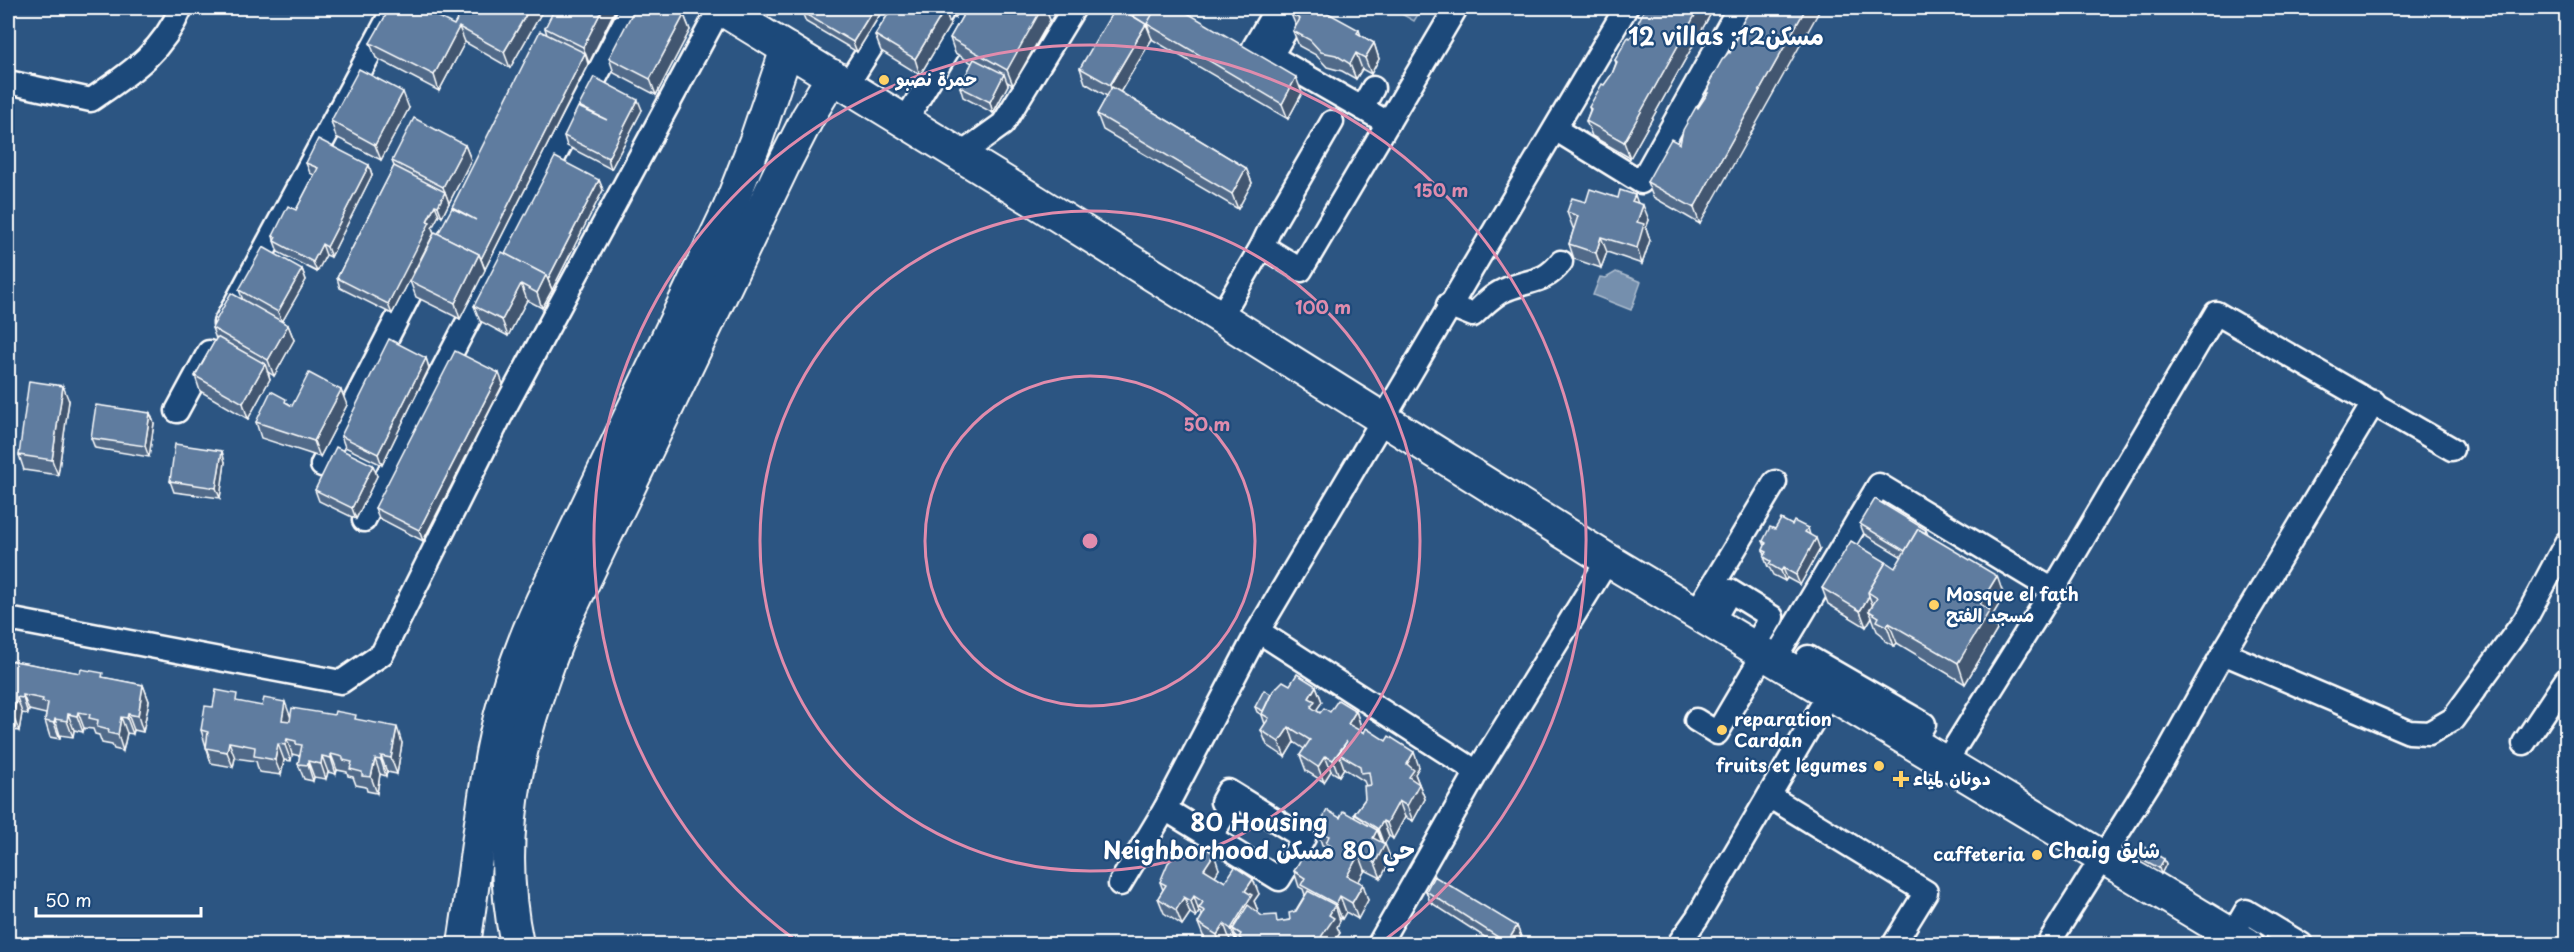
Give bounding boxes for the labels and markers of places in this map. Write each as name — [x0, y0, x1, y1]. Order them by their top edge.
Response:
place label: حمرة نصبو — [894, 65, 977, 92]
marker: حمرة نصبو — [877, 73, 891, 87]
centre of rings — [1080, 531, 1100, 551]
place label: Mosque el fath مسجد الفتح — [1946, 580, 2079, 628]
marker: Mosque el fath مسجد الفتح — [1927, 598, 1941, 612]
place label: reparation Cardan — [1734, 705, 1832, 753]
marker: reparation Cardan — [1715, 723, 1729, 737]
place label: fruits et legumes — [1716, 751, 1867, 778]
marker: fruits et legumes — [1872, 759, 1886, 773]
place label: دونان لمياء — [1913, 764, 1991, 791]
marker: دونان لمياء — [1894, 772, 1908, 786]
place label: caffeteria — [1933, 840, 2025, 867]
marker: caffeteria — [2030, 848, 2044, 862]

